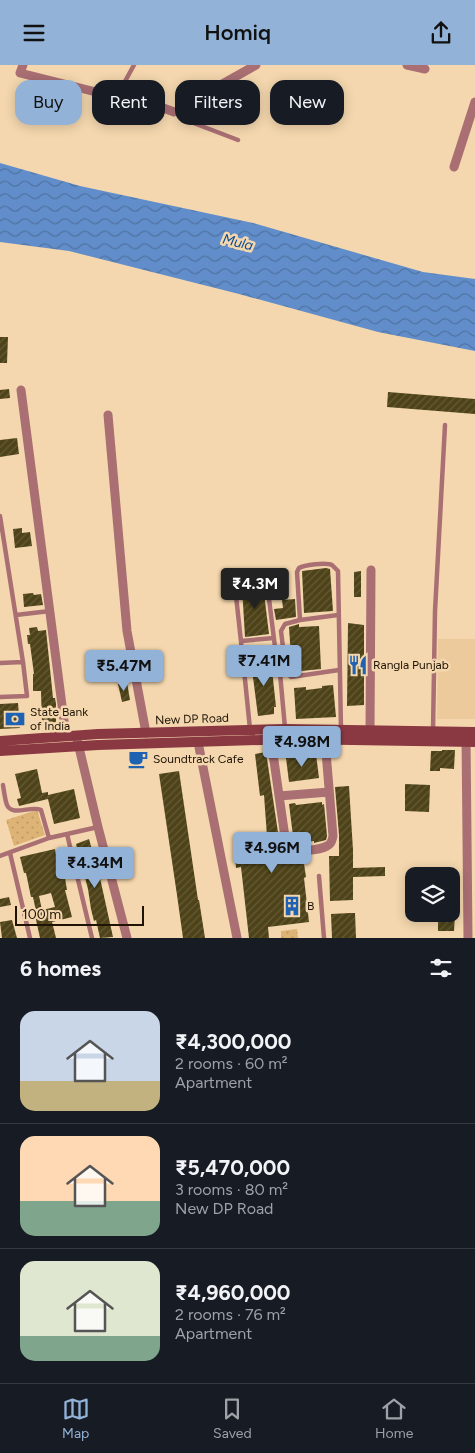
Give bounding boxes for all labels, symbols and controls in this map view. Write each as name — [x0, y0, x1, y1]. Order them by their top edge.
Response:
icon: menu — [20, 19, 48, 47]
text: Homiq — [204, 19, 271, 46]
icon: share — [427, 19, 455, 47]
chip: Buy — [15, 80, 82, 125]
chip: Rent — [92, 80, 165, 125]
chip: Filters — [175, 80, 260, 125]
chip: New — [270, 80, 344, 125]
water label: Mula — [221, 230, 255, 254]
pin: ₹4.3M — [220, 567, 290, 610]
text: ₹4.3M — [232, 574, 278, 593]
pin: ₹7.41M — [223, 645, 305, 687]
pin: ₹5.47M — [83, 649, 165, 692]
text: ₹7.41M — [237, 651, 291, 670]
restaurant icon: Rangla Punjab — [347, 654, 369, 676]
text: ₹5.47M — [96, 656, 152, 675]
place label: Rangla Punjab — [373, 658, 449, 672]
place label: State Bank of India — [30, 705, 88, 733]
bank icon: State Bank of India — [4, 708, 26, 730]
street label: New DP Road — [155, 711, 229, 727]
pin: ₹4.98M — [261, 725, 343, 768]
text: ₹4.98M — [274, 732, 330, 751]
cafe icon: Soundtrack Cafe — [127, 748, 149, 770]
place label: Soundtrack Cafe — [153, 752, 244, 766]
pin: ₹4.96M — [231, 831, 313, 874]
text: ₹4.96M — [244, 838, 300, 857]
pin: ₹4.34M — [54, 847, 136, 889]
text: ₹4.34M — [67, 853, 123, 872]
map controls — [405, 867, 460, 922]
button: layers — [405, 867, 460, 922]
building icon: B — [281, 895, 303, 917]
place label: B — [307, 899, 314, 913]
scale bar — [15, 903, 144, 926]
text: 100 m — [22, 906, 61, 923]
icon: filters — [427, 954, 455, 982]
text: 6 homes — [20, 956, 101, 981]
text: ₹4,300,000 — [175, 1029, 291, 1054]
icon: home — [60, 1031, 120, 1091]
text: 2 rooms · 60 m² — [175, 1054, 288, 1073]
text: Apartment — [175, 1073, 252, 1092]
text: ₹5,470,000 — [175, 1155, 290, 1180]
icon: home — [60, 1156, 120, 1216]
text: 3 rooms · 80 m² — [175, 1180, 288, 1199]
text: New DP Road — [175, 1199, 273, 1218]
text: ₹4,960,000 — [175, 1280, 290, 1305]
icon: home — [60, 1281, 120, 1341]
text: 2 rooms · 76 m² — [175, 1305, 286, 1324]
text: Apartment — [175, 1324, 252, 1343]
tab: Map — [62, 1395, 90, 1442]
tab: Saved — [213, 1395, 252, 1442]
tab: Home — [375, 1395, 413, 1442]

